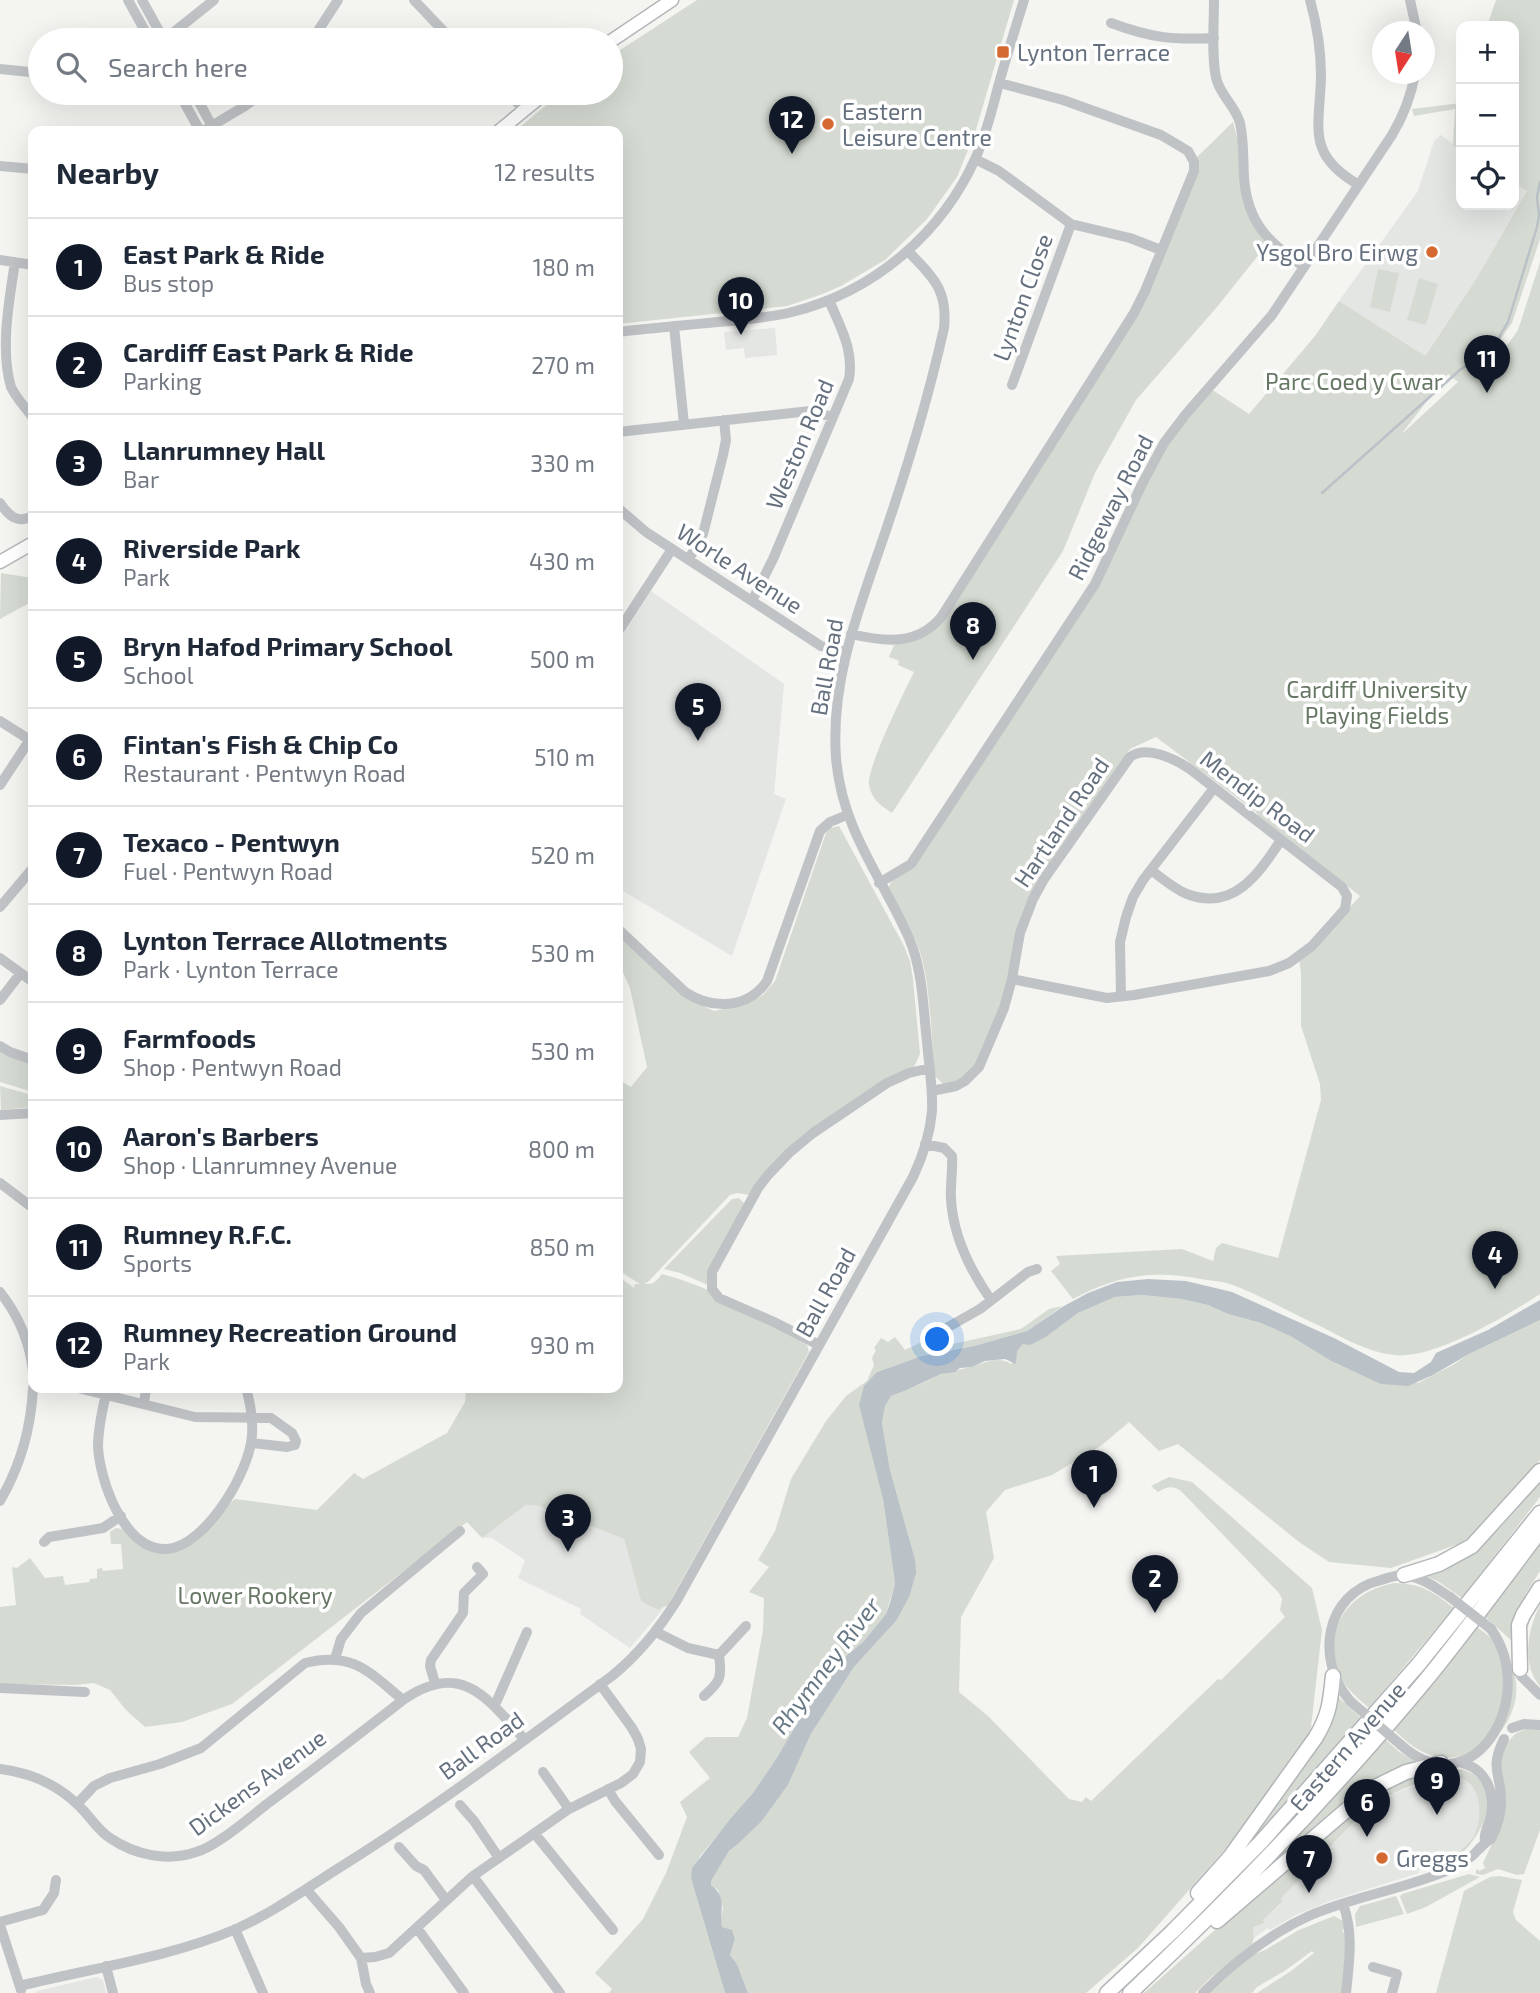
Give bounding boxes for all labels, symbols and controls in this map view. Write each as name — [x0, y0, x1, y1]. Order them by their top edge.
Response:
north arrow — [1372, 21, 1435, 84]
map controls — [1456, 21, 1519, 210]
button: + — [1456, 21, 1519, 84]
search box — [28, 28, 623, 105]
place label: Lynton Terrace — [1017, 38, 1170, 66]
marker: Lynton Terrace — [995, 44, 1011, 60]
icon: search — [52, 48, 90, 86]
text: Search here — [108, 51, 248, 82]
button: − — [1456, 84, 1519, 147]
pin: 12 — [769, 96, 815, 154]
place label: Eastern Leisure Centre — [842, 97, 992, 151]
marker: Eastern Leisure Centre — [820, 116, 836, 132]
button: locate — [1456, 147, 1519, 210]
text: Nearby — [56, 154, 159, 190]
text: 12 results — [495, 158, 595, 186]
street label: Lynton Close — [986, 230, 1058, 364]
text: East Park & Ride — [123, 238, 325, 269]
place label: Ysgol Bro Eirwg — [1256, 238, 1418, 266]
marker: Ysgol Bro Eirwg — [1424, 244, 1440, 260]
text: 1 — [74, 253, 84, 281]
text: 180 m — [533, 253, 595, 281]
text: Bus stop — [123, 269, 214, 297]
pin: 10 — [718, 277, 764, 335]
pin: 11 — [1464, 335, 1510, 393]
text: Cardiff East Park & Ride — [123, 336, 414, 367]
text: 2 — [72, 351, 86, 379]
text: 270 m — [531, 351, 595, 379]
text: Parking — [123, 367, 202, 395]
park label: Parc Coed y Cwar — [1265, 367, 1443, 395]
street label: Weston Road — [759, 375, 839, 513]
street label: Ridgeway Road — [1061, 430, 1159, 584]
text: Llanrumney Hall — [123, 434, 325, 465]
text: 3 — [72, 449, 86, 477]
text: 330 m — [530, 449, 595, 477]
text: Bar — [123, 465, 159, 493]
street label: Worle Avenue — [672, 517, 808, 619]
text: Riverside Park — [123, 532, 300, 563]
text: 4 — [72, 547, 86, 575]
text: 430 m — [529, 547, 595, 575]
text: Park — [123, 563, 170, 591]
pin: 8 — [950, 602, 996, 660]
street label: Ball Road — [804, 616, 848, 718]
text: Bryn Hafod Primary School — [123, 630, 453, 661]
text: 5 — [73, 645, 85, 673]
text: 500 m — [530, 645, 595, 673]
text: School — [123, 661, 193, 689]
park label: Cardiff University Playing Fields — [1286, 675, 1468, 729]
pin: 5 — [675, 683, 721, 741]
text: Fintan's Fish & Chip Co — [123, 728, 398, 759]
text: 6 — [72, 743, 86, 771]
text: 510 m — [534, 743, 595, 771]
street label: Mendip Road — [1195, 744, 1321, 848]
street label: Hartland Road — [1007, 752, 1115, 892]
text: Restaurant · Pentwyn Road — [123, 759, 406, 787]
text: Texaco - Pentwyn — [123, 826, 340, 857]
text: 7 — [73, 841, 85, 869]
text: 520 m — [531, 841, 595, 869]
text: Fuel · Pentwyn Road — [123, 857, 333, 885]
text: Lynton Terrace Allotments — [123, 924, 447, 955]
text: 8 — [72, 939, 86, 967]
text: 530 m — [531, 939, 595, 967]
text: Park · Lynton Terrace — [123, 955, 339, 983]
text: Farmfoods — [123, 1022, 256, 1053]
text: 9 — [72, 1037, 86, 1065]
text: 530 m — [531, 1037, 595, 1065]
text: Shop · Pentwyn Road — [123, 1053, 342, 1081]
text: Aaron's Barbers — [123, 1120, 319, 1151]
text: 10 — [67, 1135, 91, 1163]
text: 800 m — [528, 1135, 595, 1163]
text: Shop · Llanrumney Avenue — [123, 1151, 397, 1179]
text: Rumney R.F.C. — [123, 1218, 292, 1249]
pin: 4 — [1472, 1231, 1518, 1289]
text: 11 — [69, 1233, 89, 1261]
text: 850 m — [530, 1233, 595, 1261]
street label: Ball Road — [789, 1242, 861, 1342]
text: Sports — [123, 1249, 192, 1277]
text: Rumney Recreation Ground — [123, 1316, 457, 1347]
your location — [920, 1322, 954, 1356]
text: 12 — [67, 1331, 91, 1359]
text: 930 m — [530, 1331, 595, 1359]
text: Park — [123, 1347, 170, 1375]
pin: 1 — [1071, 1450, 1117, 1508]
pin: 3 — [545, 1494, 591, 1552]
pin: 2 — [1132, 1555, 1178, 1613]
park label: Lower Rookery — [177, 1581, 333, 1609]
water label: Rhymney River — [764, 1591, 886, 1739]
street label: Eastern Avenue — [1283, 1675, 1411, 1817]
street label: Ball Road — [433, 1705, 529, 1785]
street label: Dickens Avenue — [183, 1723, 331, 1841]
pin: 9 — [1414, 1757, 1460, 1815]
pin: 6 — [1344, 1779, 1390, 1837]
pin: 7 — [1286, 1835, 1332, 1893]
place label: Greggs — [1396, 1844, 1469, 1872]
marker: Greggs — [1374, 1850, 1390, 1866]

